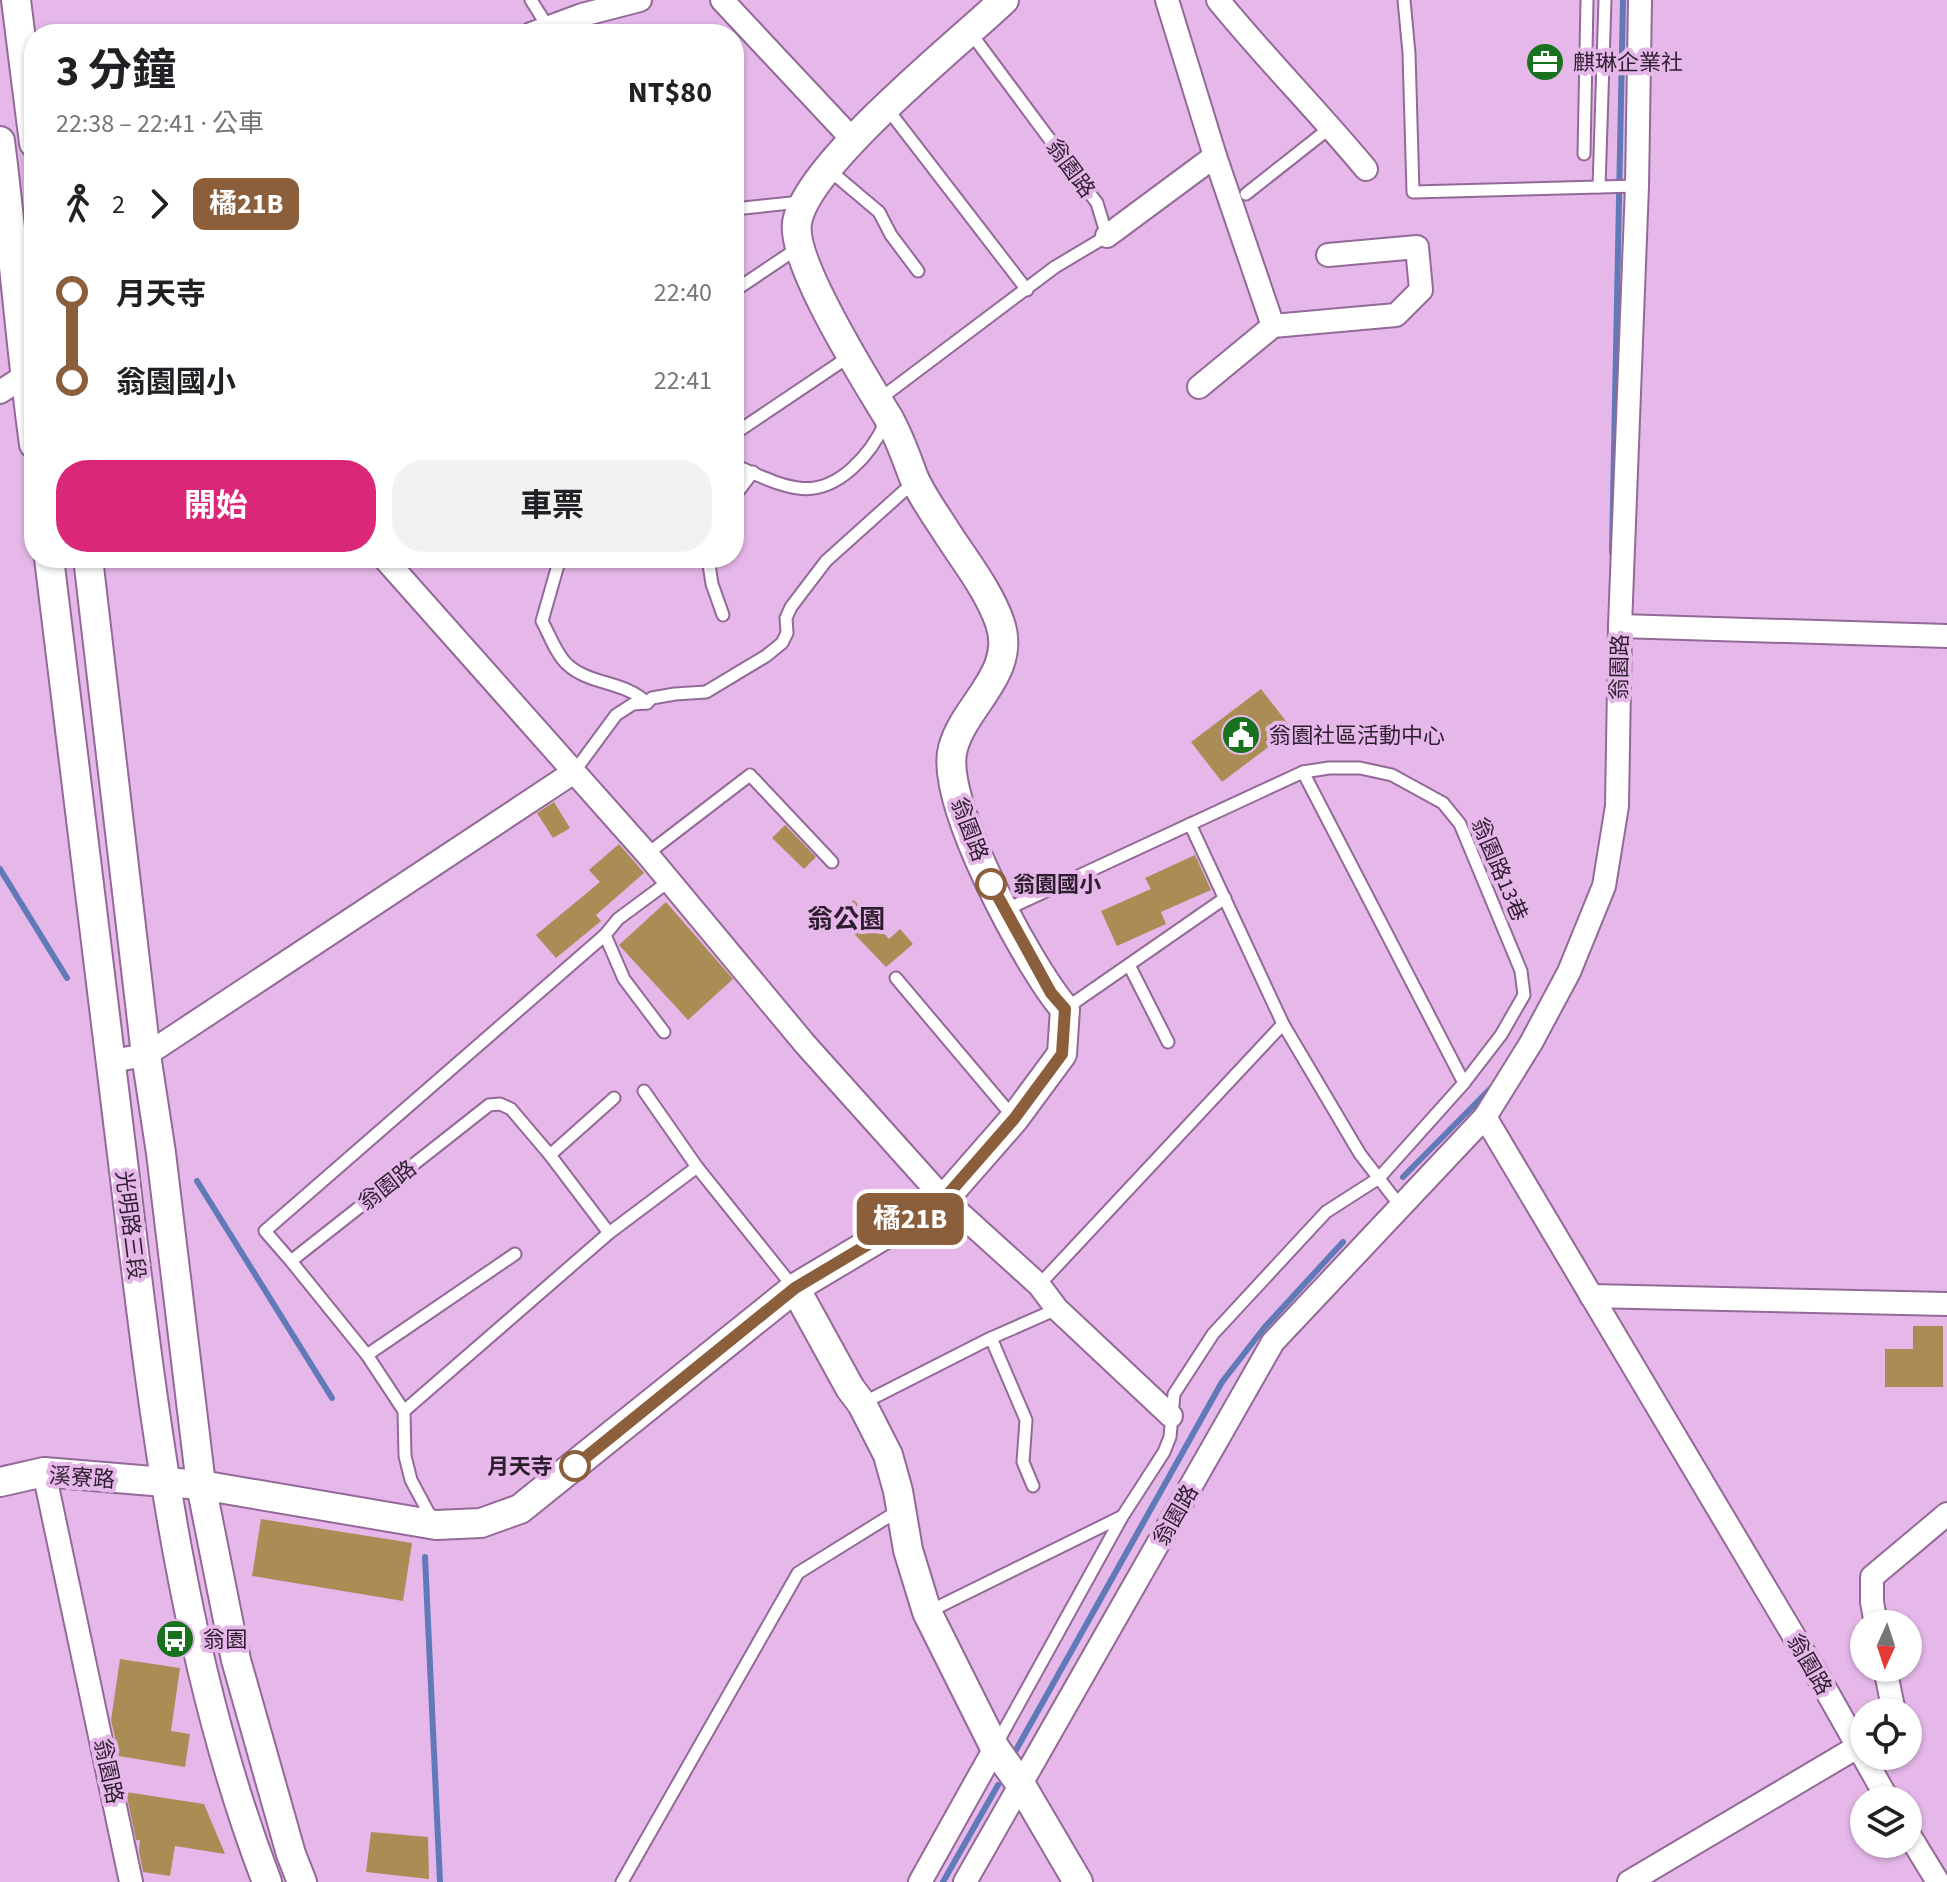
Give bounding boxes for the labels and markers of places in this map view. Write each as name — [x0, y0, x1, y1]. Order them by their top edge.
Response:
office icon: 麒琳企業社 — [1524, 41, 1566, 83]
place label: 麒琳企業社 — [1573, 47, 1683, 79]
public building icon: 翁園社區活動中心 — [1220, 714, 1262, 756]
place label: 翁園社區活動中心 — [1269, 720, 1445, 752]
marker: 翁園國小 — [976, 869, 1006, 899]
place label: 翁園國小 — [1013, 869, 1101, 901]
place label: 月天寺 — [487, 1451, 553, 1483]
marker: 月天寺 — [560, 1451, 590, 1481]
bus stop icon: 翁園 — [154, 1618, 196, 1660]
place label: 翁園 — [203, 1624, 247, 1656]

